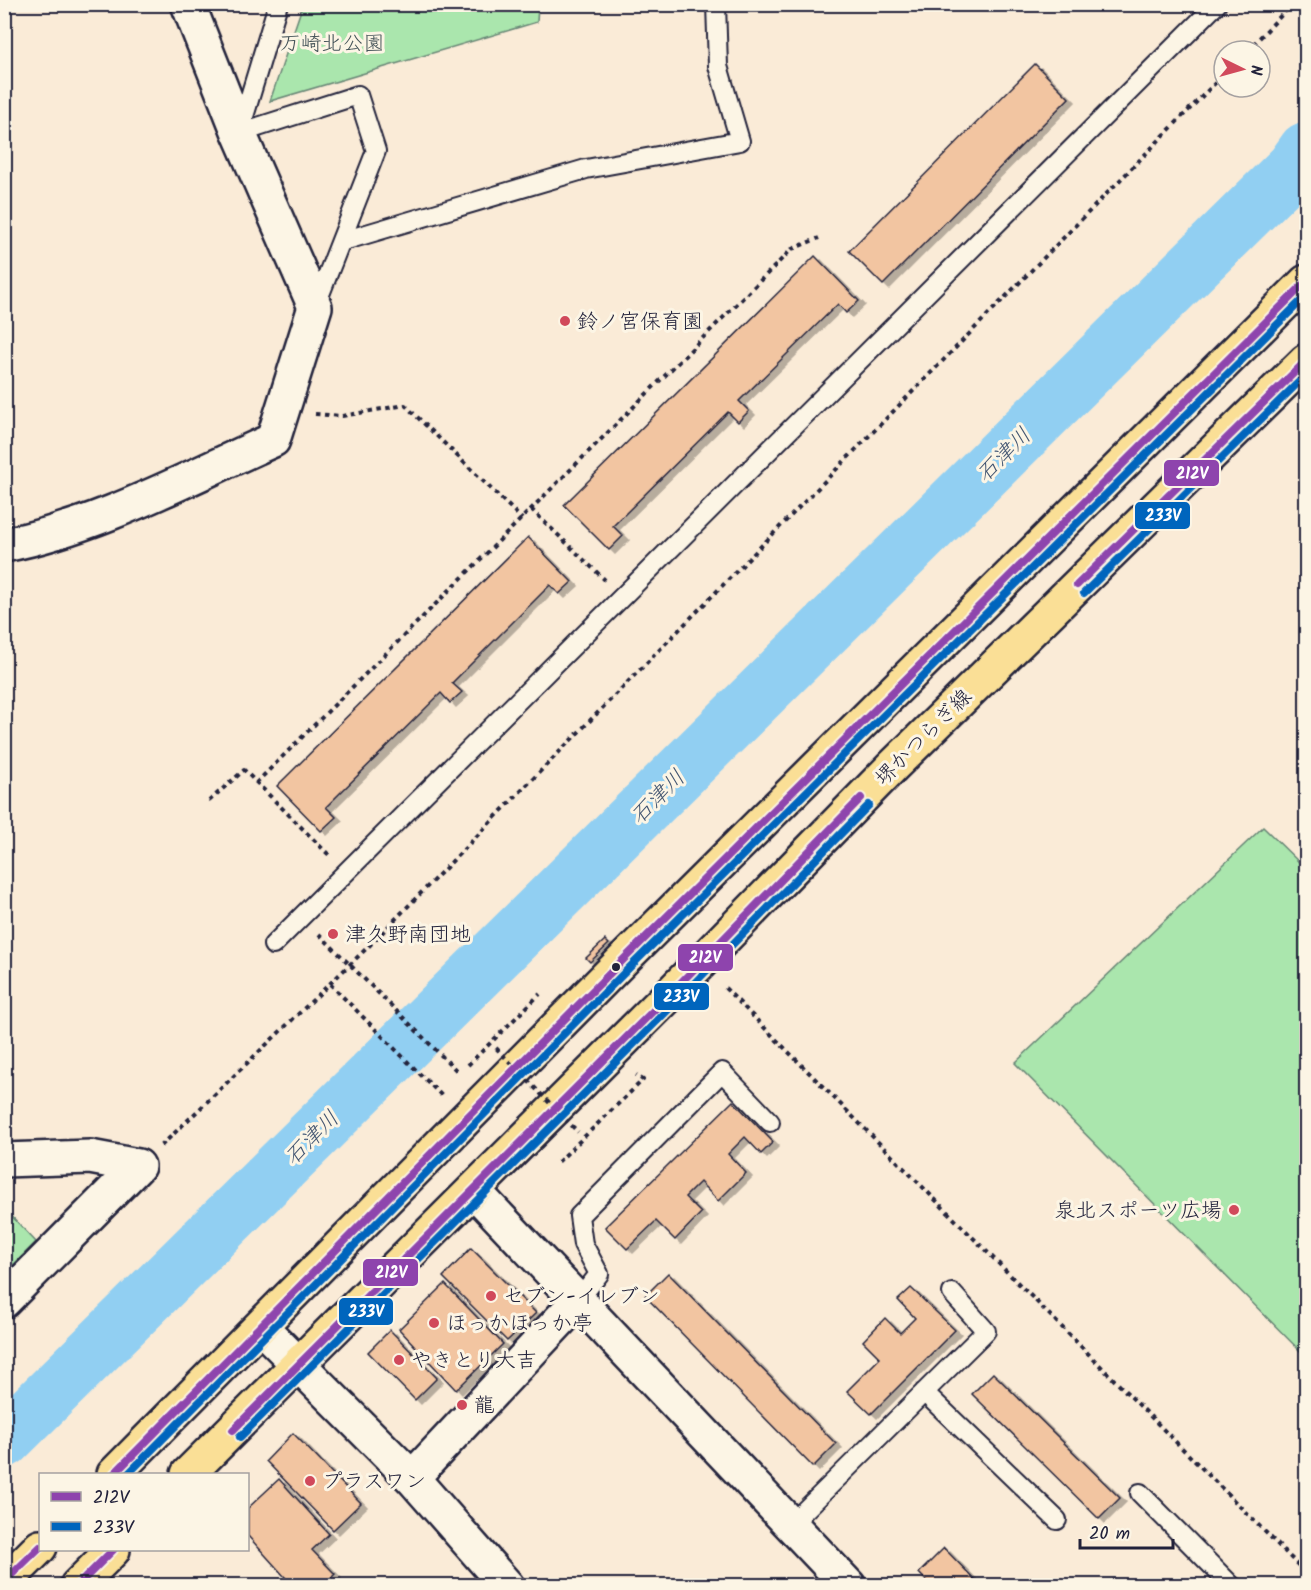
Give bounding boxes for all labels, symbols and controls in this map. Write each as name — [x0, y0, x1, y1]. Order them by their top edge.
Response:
park label: 万崎北公園 — [280, 28, 385, 61]
north arrow — [1212, 39, 1272, 99]
text: N — [1243, 64, 1268, 76]
place label: 鈴ノ宮保育園 — [577, 306, 703, 339]
marker: 鈴ノ宮保育園 — [558, 314, 572, 328]
water label: 石津川 — [969, 420, 1040, 491]
line badge: 212V — [1163, 459, 1220, 487]
text: 212V — [1176, 462, 1209, 487]
line badge: 233V — [1134, 501, 1191, 530]
text: 233V — [1145, 504, 1182, 529]
street label: 堺かつらぎ線 — [868, 682, 980, 794]
water label: 石津川 — [623, 762, 694, 833]
place label: 津久野南団地 — [345, 919, 471, 952]
marker: 津久野南団地 — [326, 927, 340, 941]
line badge: 212V — [677, 943, 734, 972]
text: 212V — [689, 946, 722, 971]
unlabelled marker — [610, 961, 622, 973]
line badge: 233V — [653, 982, 710, 1011]
text: 233V — [663, 985, 700, 1010]
water label: 石津川 — [277, 1103, 348, 1174]
place label: 泉北スポーツ広場 — [1054, 1195, 1222, 1228]
marker: 泉北スポーツ広場 — [1227, 1203, 1241, 1217]
line badge: 212V — [362, 1258, 419, 1287]
text: 212V — [375, 1261, 408, 1286]
place label: セブン-イレブン — [503, 1281, 660, 1314]
marker: セブン-イレブン — [484, 1289, 498, 1303]
line badge: 233V — [338, 1297, 394, 1326]
text: 233V — [348, 1300, 385, 1325]
place label: ほっかほっか亭 — [446, 1308, 593, 1341]
marker: ほっかほっか亭 — [427, 1316, 441, 1330]
place label: やきとり大吉 — [411, 1345, 537, 1378]
marker: やきとり大吉 — [392, 1353, 406, 1367]
place label: 龍 — [474, 1390, 495, 1423]
marker: 龍 — [455, 1398, 469, 1412]
place label: プラスワン — [322, 1466, 426, 1499]
legend — [39, 1473, 249, 1551]
marker: プラスワン — [303, 1474, 317, 1488]
text: 212V — [93, 1484, 131, 1513]
scale bar — [1080, 1512, 1173, 1550]
text: 233V — [93, 1514, 135, 1543]
text: 20 m — [1089, 1520, 1130, 1549]

